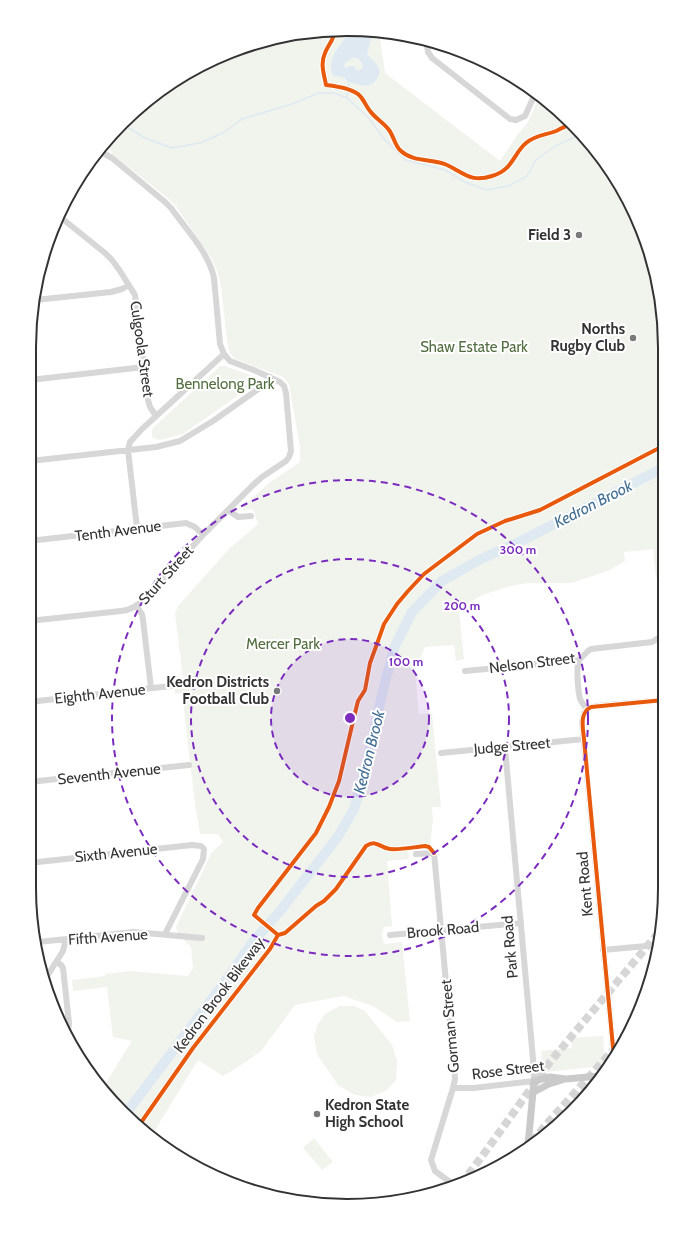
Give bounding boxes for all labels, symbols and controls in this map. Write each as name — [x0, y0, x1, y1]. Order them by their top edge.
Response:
place label: Field 3 — [528, 226, 571, 244]
marker: Field 3 — [574, 230, 584, 240]
street label: Culgoola Street — [126, 300, 158, 398]
place label: Norths Rugby Club — [550, 320, 625, 355]
marker: Norths Rugby Club — [628, 333, 638, 343]
park label: Shaw Estate Park — [420, 338, 528, 356]
park label: Bennelong Park — [175, 375, 275, 393]
water label: Kedron Brook — [551, 476, 636, 532]
street label: Tenth Avenue — [74, 517, 163, 545]
street label: Sturt Street — [135, 542, 197, 608]
text: 300 m — [500, 542, 536, 557]
text: 200 m — [444, 598, 480, 613]
park label: Mercer Park — [246, 635, 320, 653]
street label: Nelson Street — [488, 649, 576, 677]
text: 100 m — [389, 654, 423, 669]
place label: Kedron Districts Football Club — [166, 673, 269, 708]
street label: Eighth Avenue — [54, 680, 147, 708]
marker: Kedron Districts Football Club — [272, 686, 282, 696]
water label: Kedron Brook — [349, 707, 389, 796]
centre of rings — [343, 711, 357, 725]
street label: Judge Street — [472, 734, 551, 758]
street label: Seventh Avenue — [56, 760, 162, 788]
street label: Sixth Avenue — [74, 840, 159, 866]
street label: Kent Road — [573, 851, 597, 917]
street label: Park Road — [498, 915, 522, 979]
street label: Brook Road — [406, 918, 480, 942]
street label: Fifth Avenue — [67, 925, 149, 949]
street label: Kedron Brook Bikeway — [170, 933, 269, 1056]
street label: Gorman Street — [437, 979, 463, 1073]
street label: Rose Street — [471, 1057, 545, 1083]
place label: Kedron State High School — [325, 1096, 409, 1131]
marker: Kedron State High School — [312, 1109, 322, 1119]

